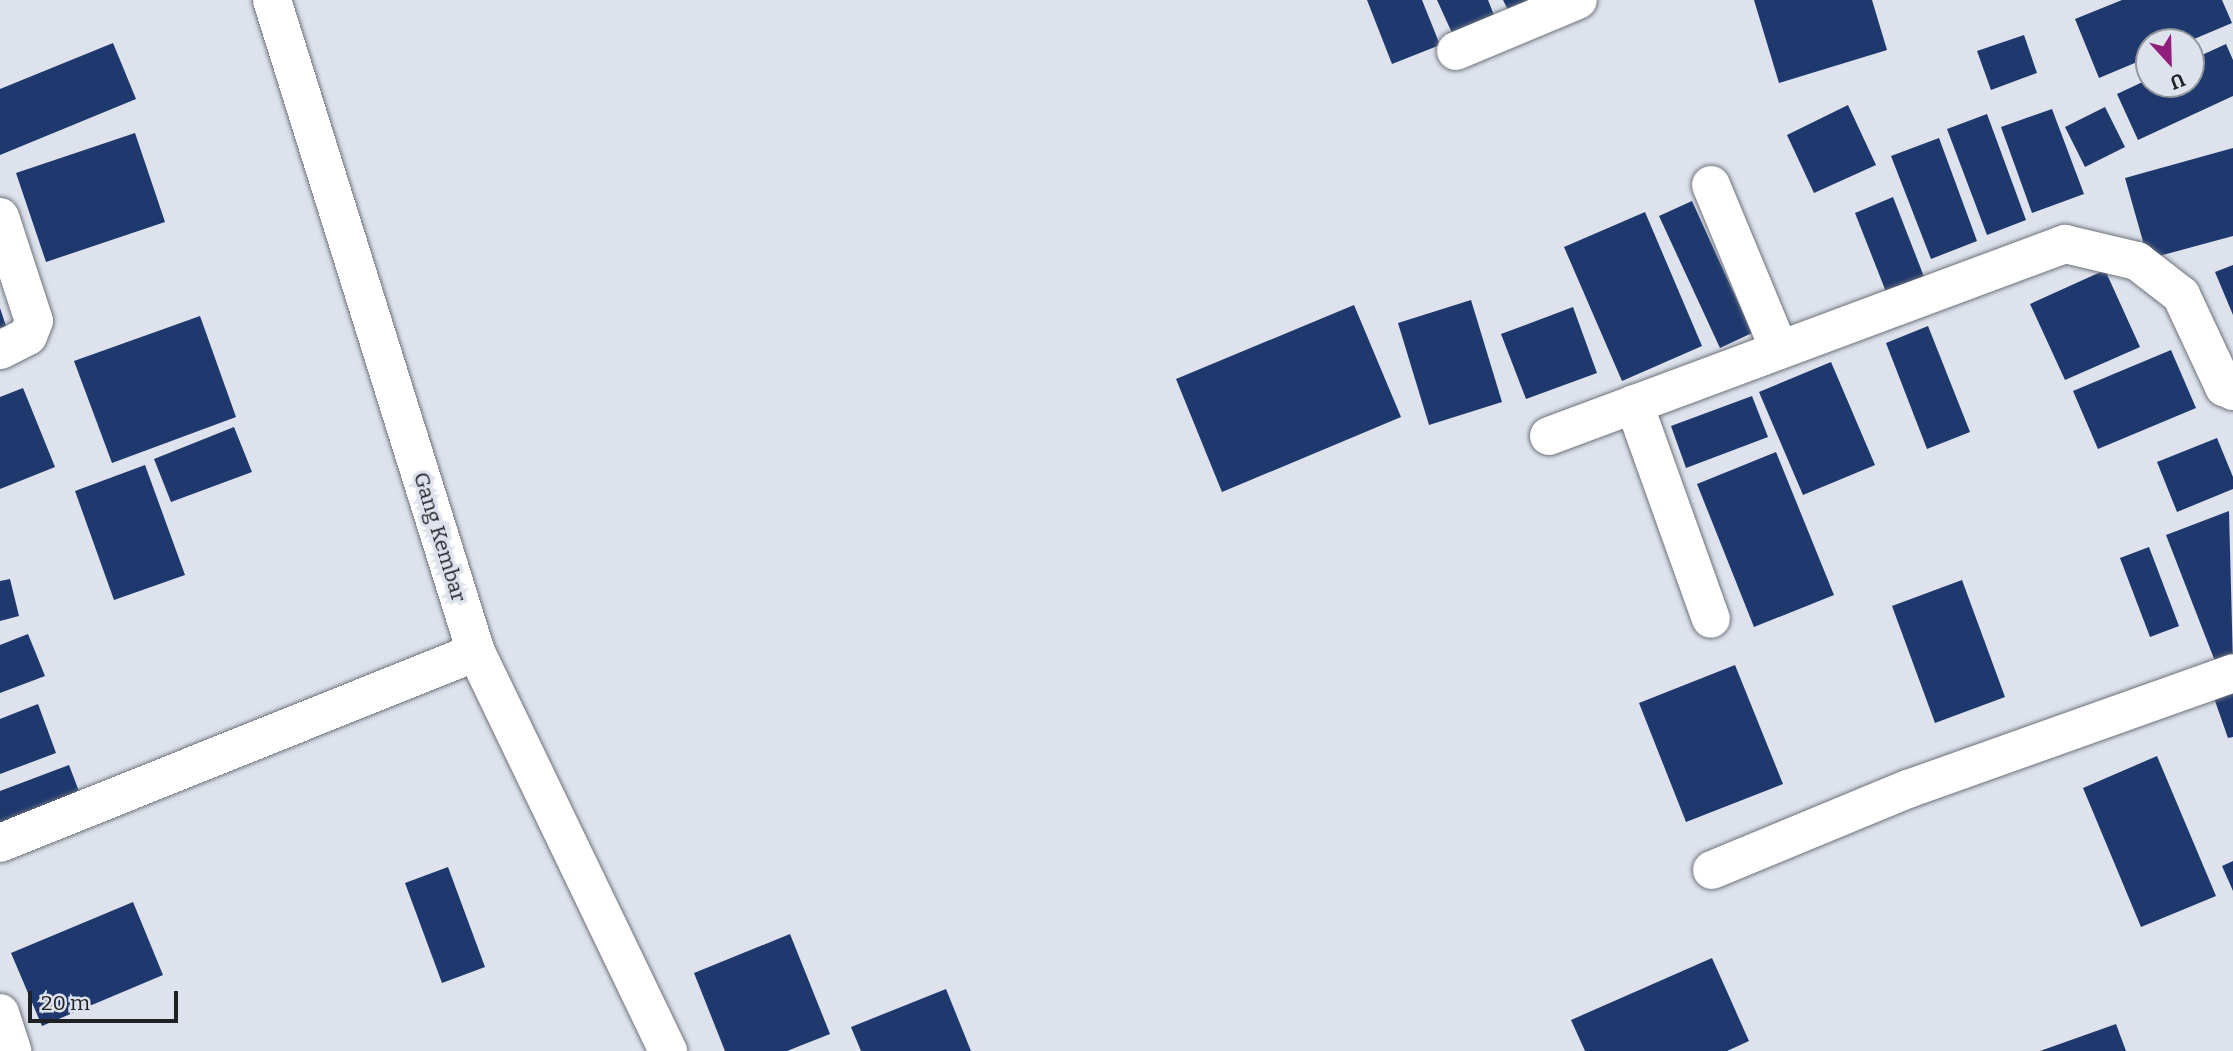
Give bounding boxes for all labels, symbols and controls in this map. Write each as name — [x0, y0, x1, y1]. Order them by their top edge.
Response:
north arrow — [2135, 28, 2205, 98]
text: U — [2166, 68, 2188, 94]
street label: Gang Kembar — [408, 469, 472, 605]
scale bar — [32, 978, 182, 1022]
text: 20 m — [41, 990, 90, 1016]

